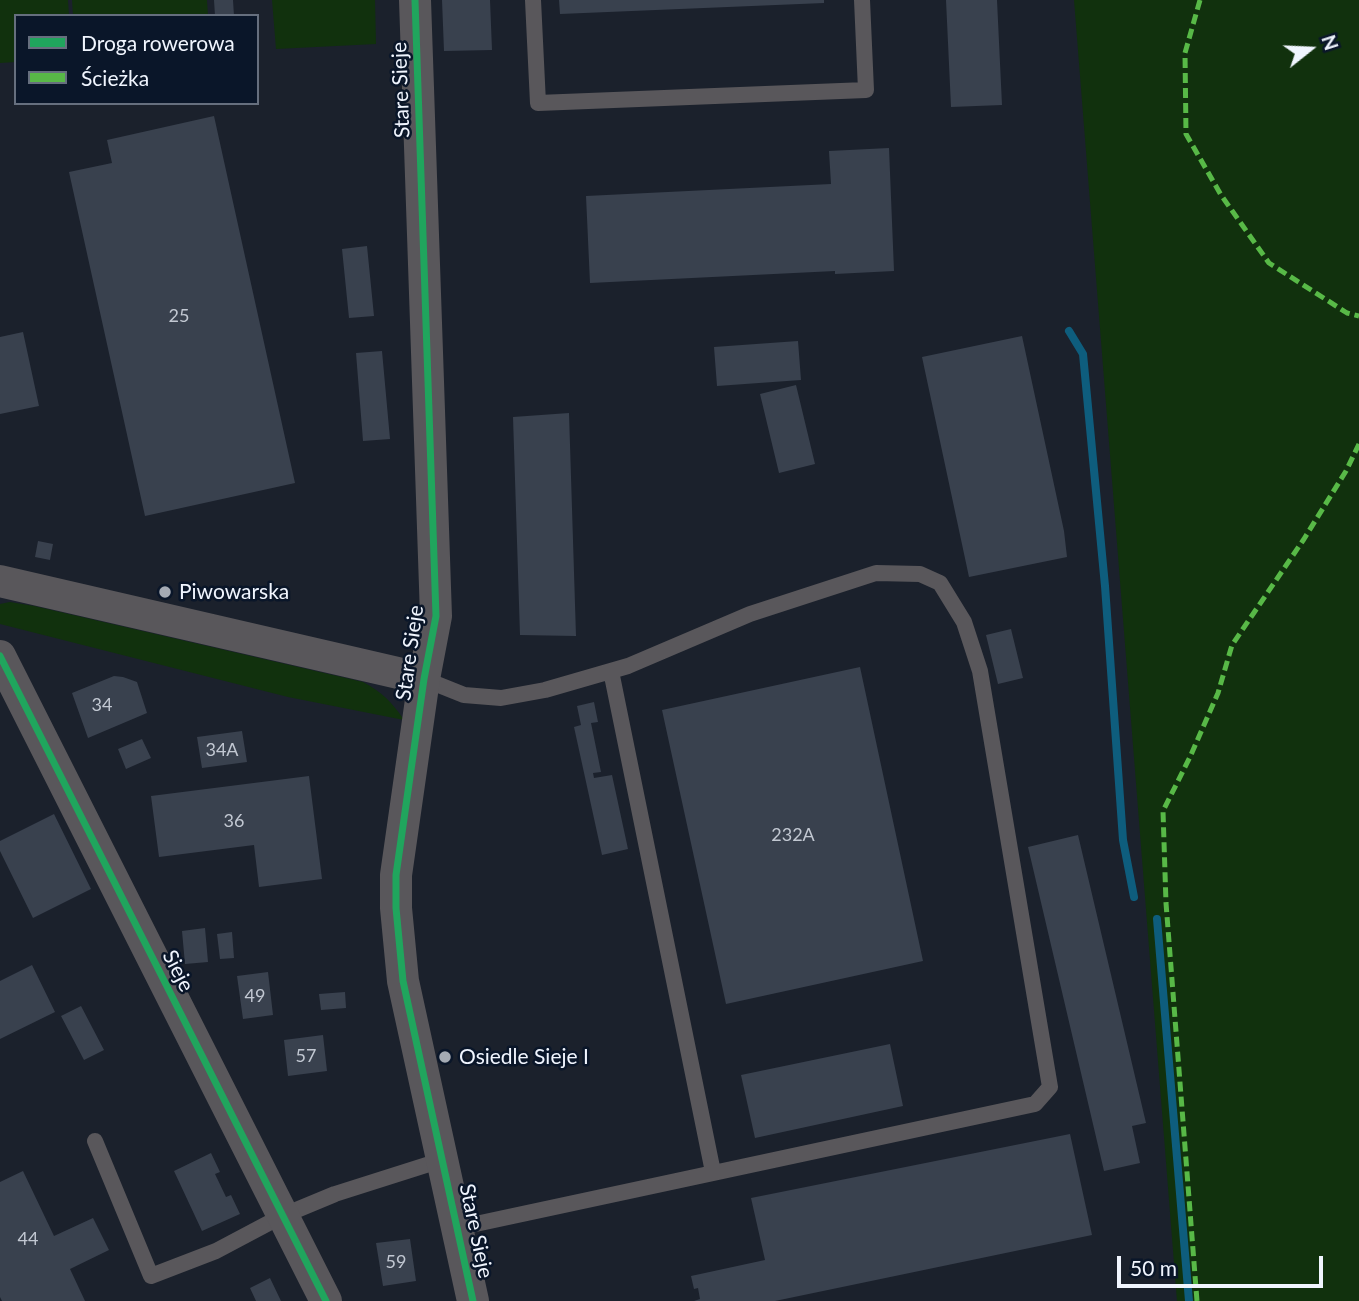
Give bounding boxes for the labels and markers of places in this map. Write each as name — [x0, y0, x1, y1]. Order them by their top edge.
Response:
place label: Piwowarska — [179, 579, 289, 605]
marker: Piwowarska — [157, 584, 173, 600]
place label: Osiedle Sieje I — [459, 1044, 589, 1070]
marker: Osiedle Sieje I — [437, 1049, 453, 1065]

